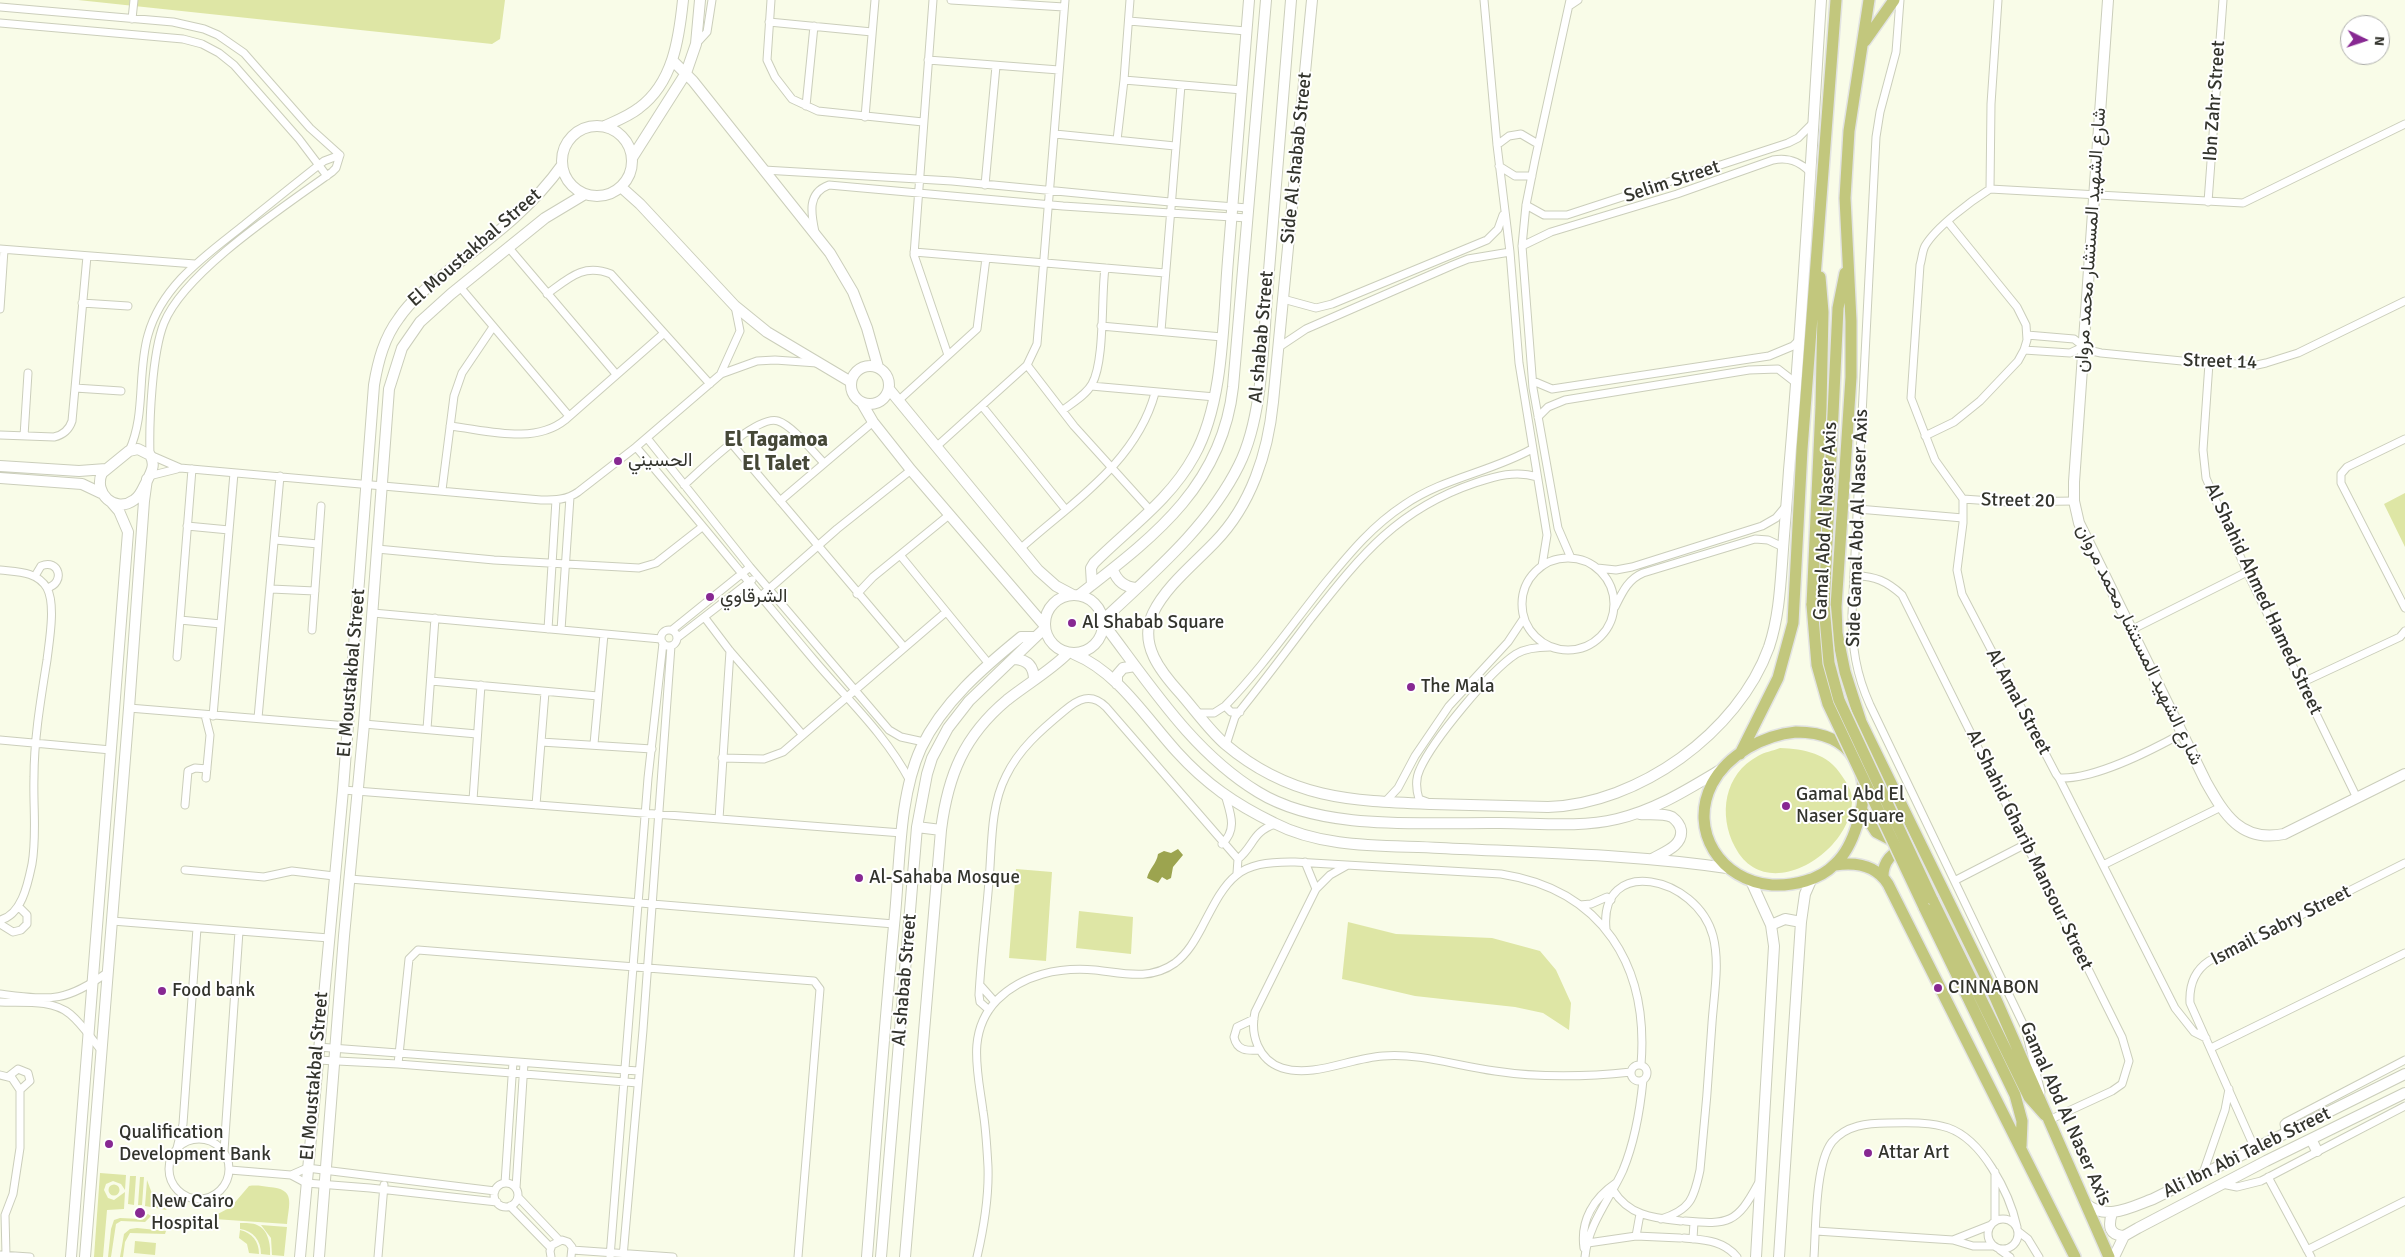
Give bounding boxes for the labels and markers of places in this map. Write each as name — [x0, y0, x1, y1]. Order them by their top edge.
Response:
place label: الحسيني — [628, 450, 692, 472]
marker: الحسيني — [612, 455, 624, 467]
place label: الشرقاوي — [720, 586, 787, 608]
marker: الشرقاوي — [704, 591, 716, 603]
place label: Al Shabab Square — [1082, 612, 1224, 634]
marker: Al Shabab Square — [1066, 617, 1078, 629]
place label: The Mala — [1421, 676, 1495, 698]
marker: The Mala — [1405, 681, 1417, 693]
place label: Gamal Abd El Naser Square — [1796, 784, 1905, 828]
marker: Gamal Abd El Naser Square — [1780, 800, 1792, 812]
place label: Al-Sahaba Mosque — [869, 867, 1020, 889]
marker: Al-Sahaba Mosque — [853, 872, 865, 884]
place label: CINNABON — [1948, 977, 2039, 999]
place label: Food bank — [172, 980, 255, 1002]
marker: CINNABON — [1932, 982, 1944, 994]
marker: Food bank — [156, 985, 168, 997]
place label: Qualification Development Bank — [119, 1122, 271, 1166]
marker: Qualification Development Bank — [103, 1138, 115, 1150]
place label: Attar Art — [1878, 1142, 1949, 1164]
marker: Attar Art — [1862, 1147, 1874, 1159]
place label: New Cairo Hospital — [151, 1191, 234, 1235]
marker: New Cairo Hospital — [133, 1206, 147, 1220]

